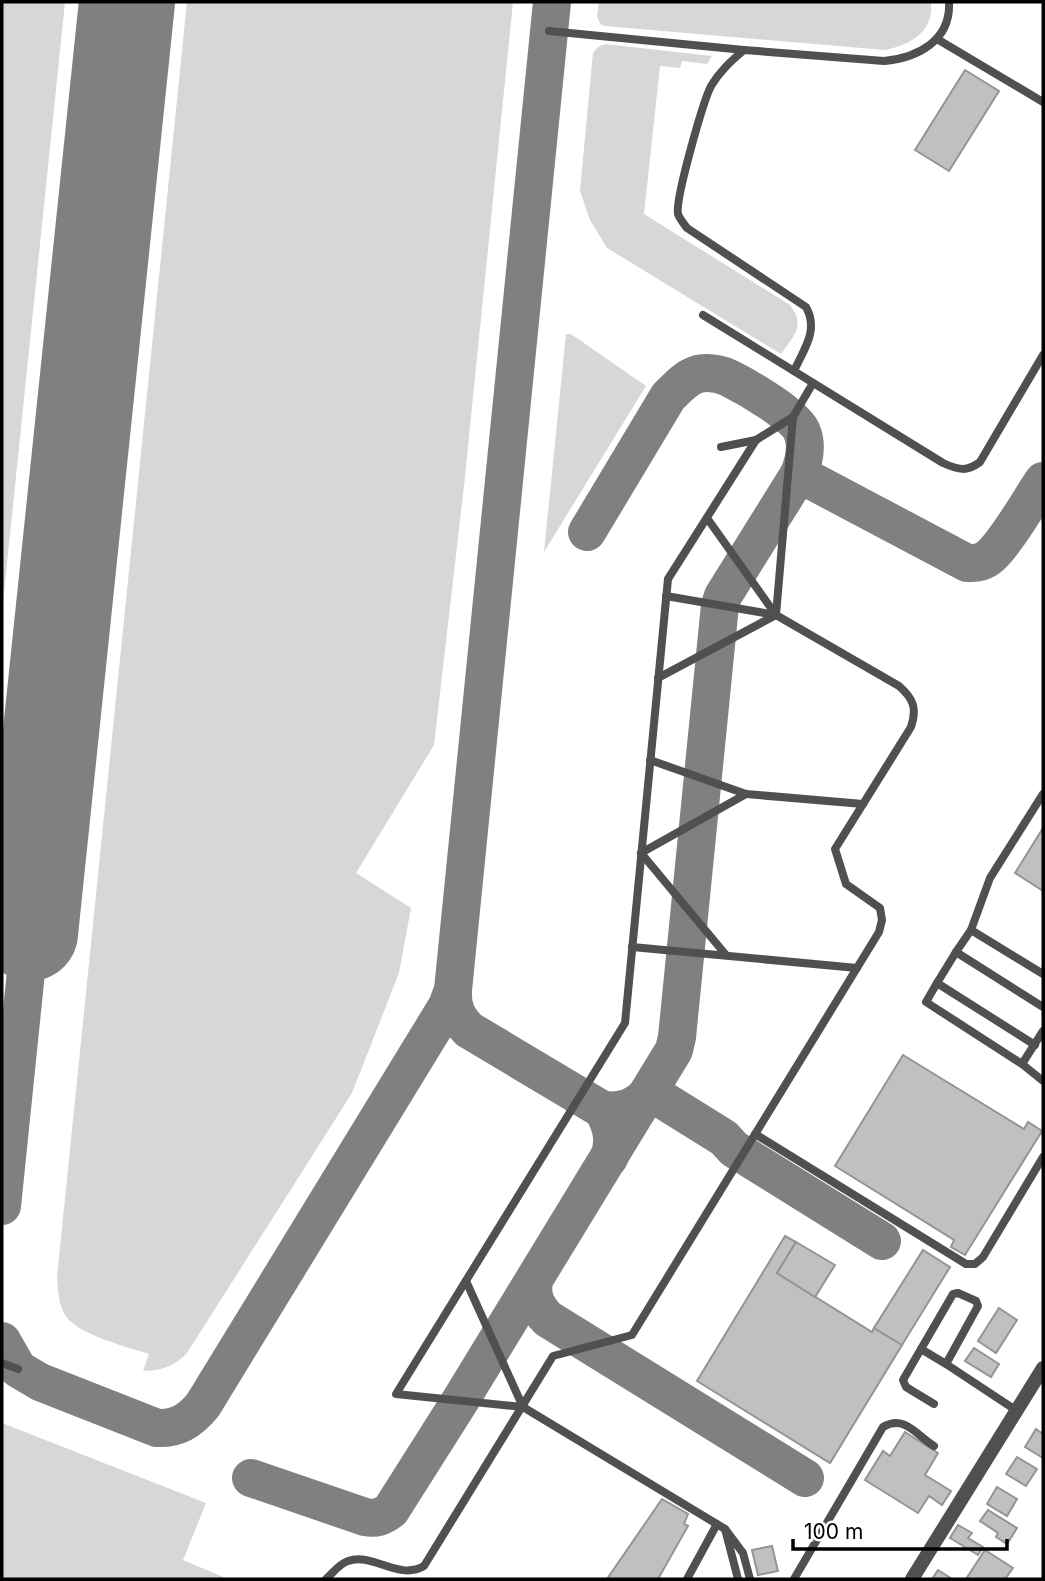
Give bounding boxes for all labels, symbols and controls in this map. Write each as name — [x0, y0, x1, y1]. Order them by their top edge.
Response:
scale bar — [793, 1508, 1006, 1552]
text: 100 m — [804, 1519, 863, 1544]

